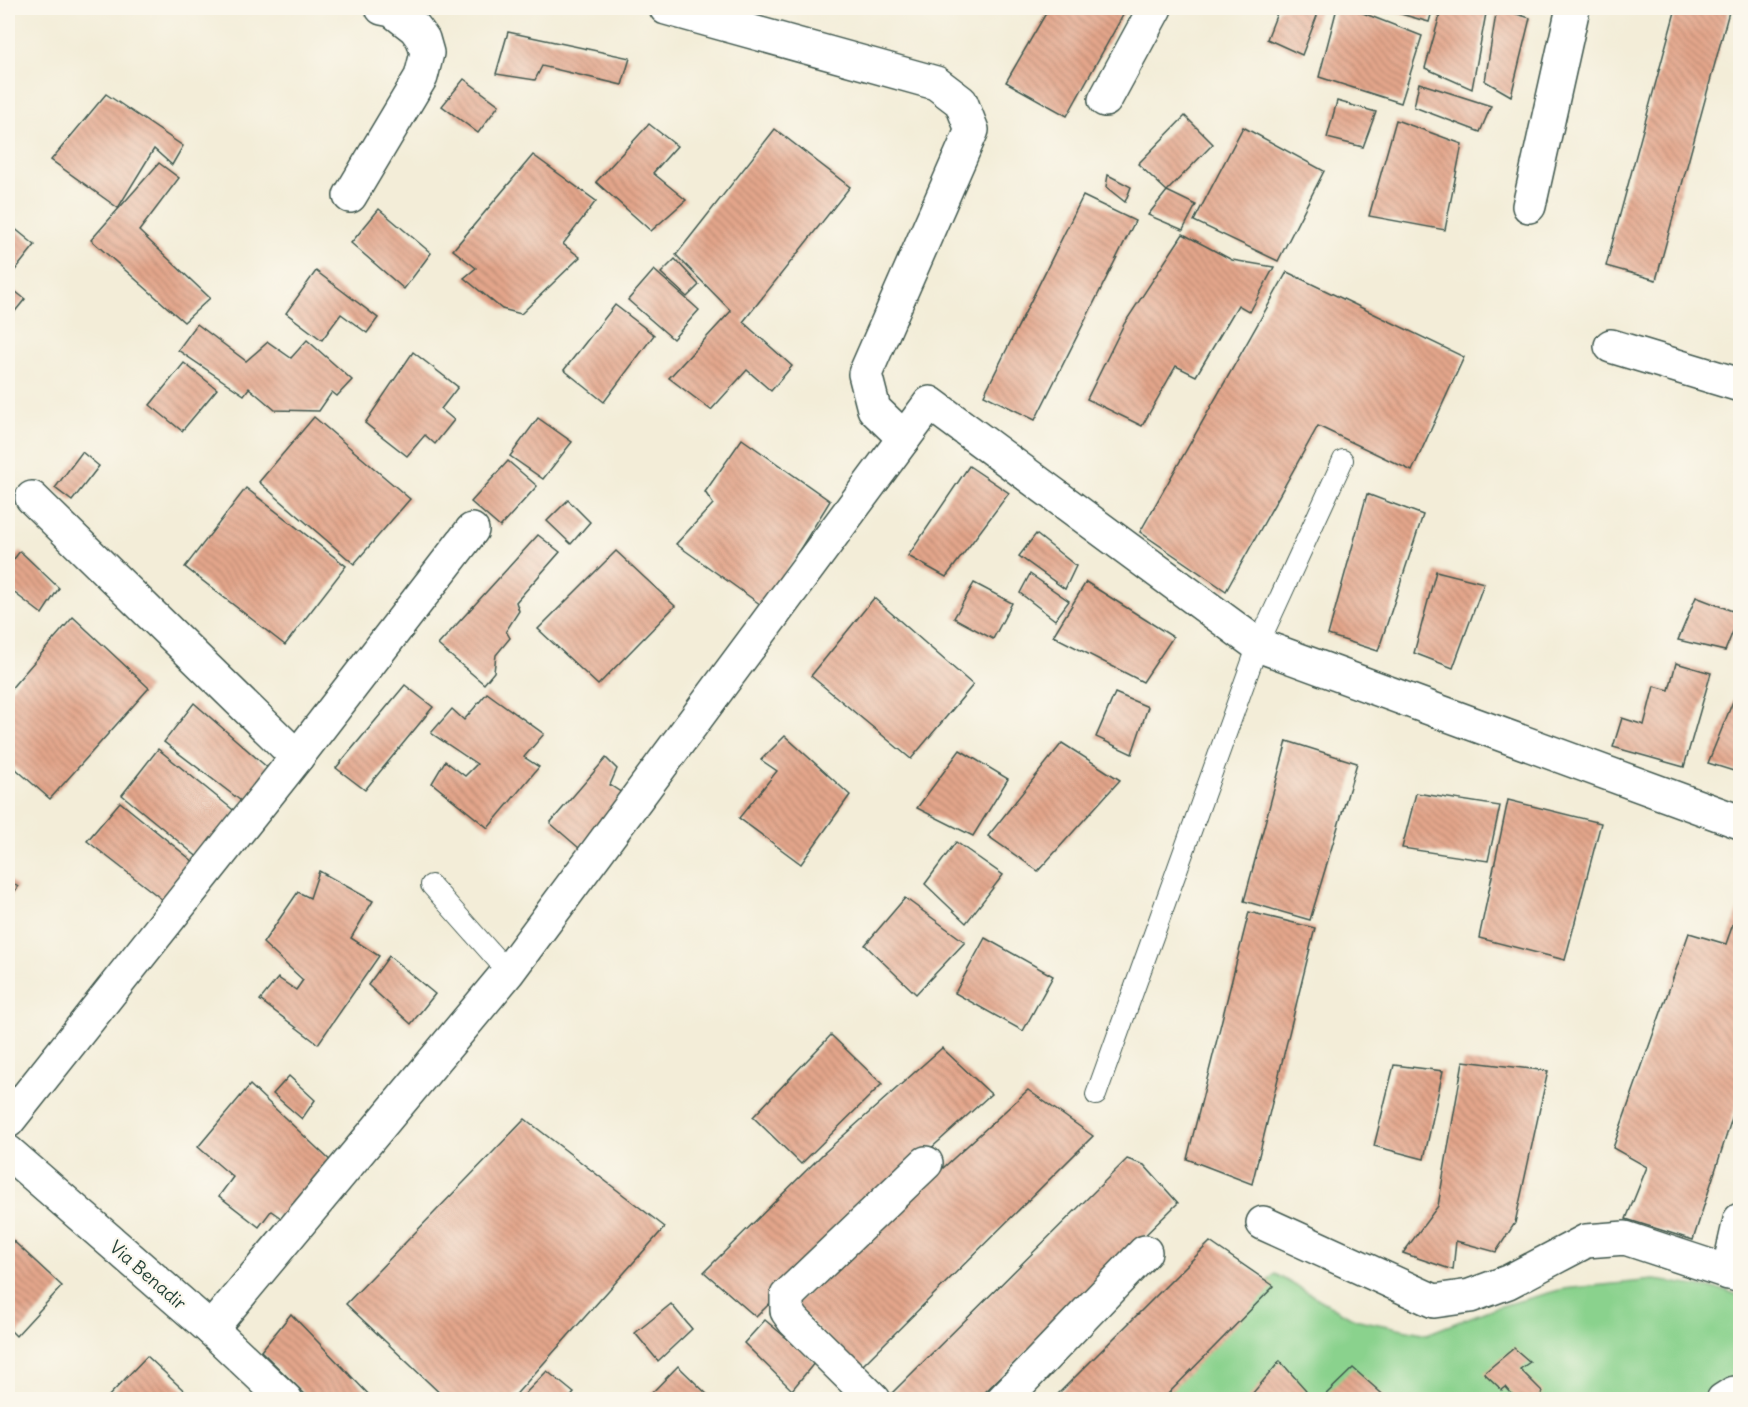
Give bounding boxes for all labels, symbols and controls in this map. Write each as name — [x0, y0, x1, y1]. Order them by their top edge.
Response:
street label: Via Benadir — [105, 1236, 191, 1315]

